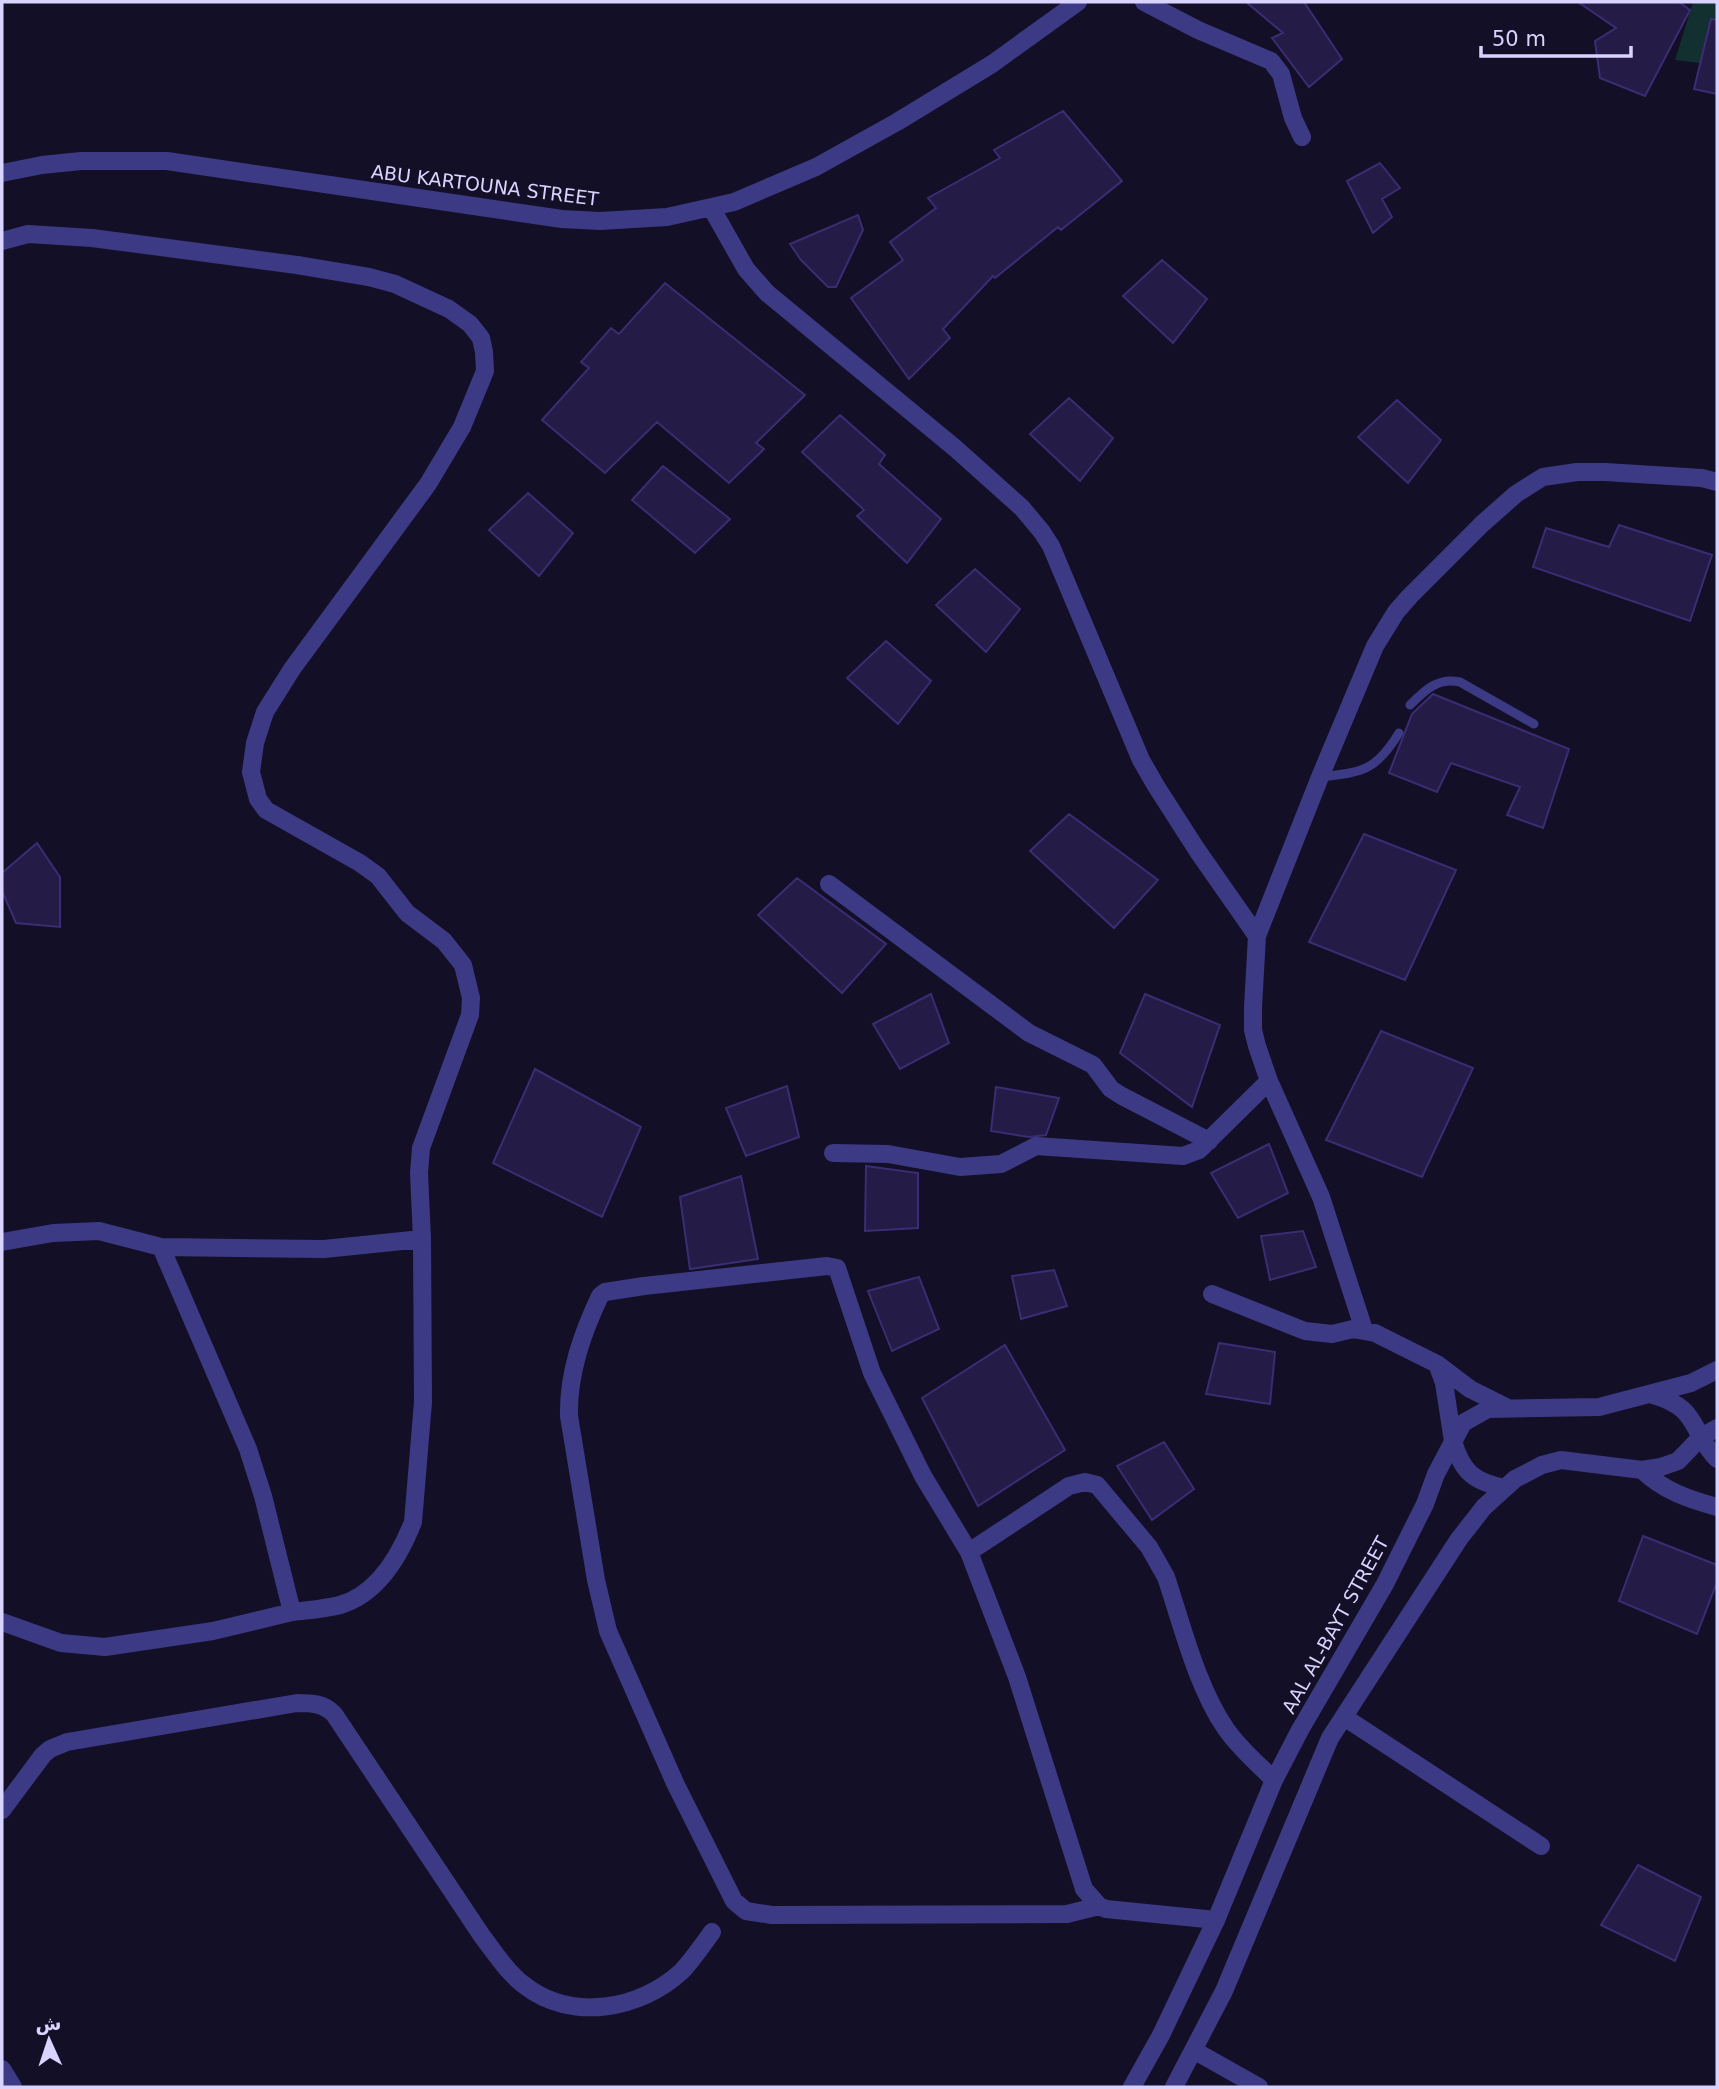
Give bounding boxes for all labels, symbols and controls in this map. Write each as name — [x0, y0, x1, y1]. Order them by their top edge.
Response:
scale bar — [1481, 14, 1632, 58]
text: 50 m — [1492, 27, 1546, 51]
street label: ABU KARTOUNA STREET — [370, 160, 600, 210]
street label: AAL AL-BAYT STREET — [1277, 1532, 1393, 1717]
north arrow — [14, 2005, 84, 2075]
text: ش — [34, 2011, 62, 2036]

